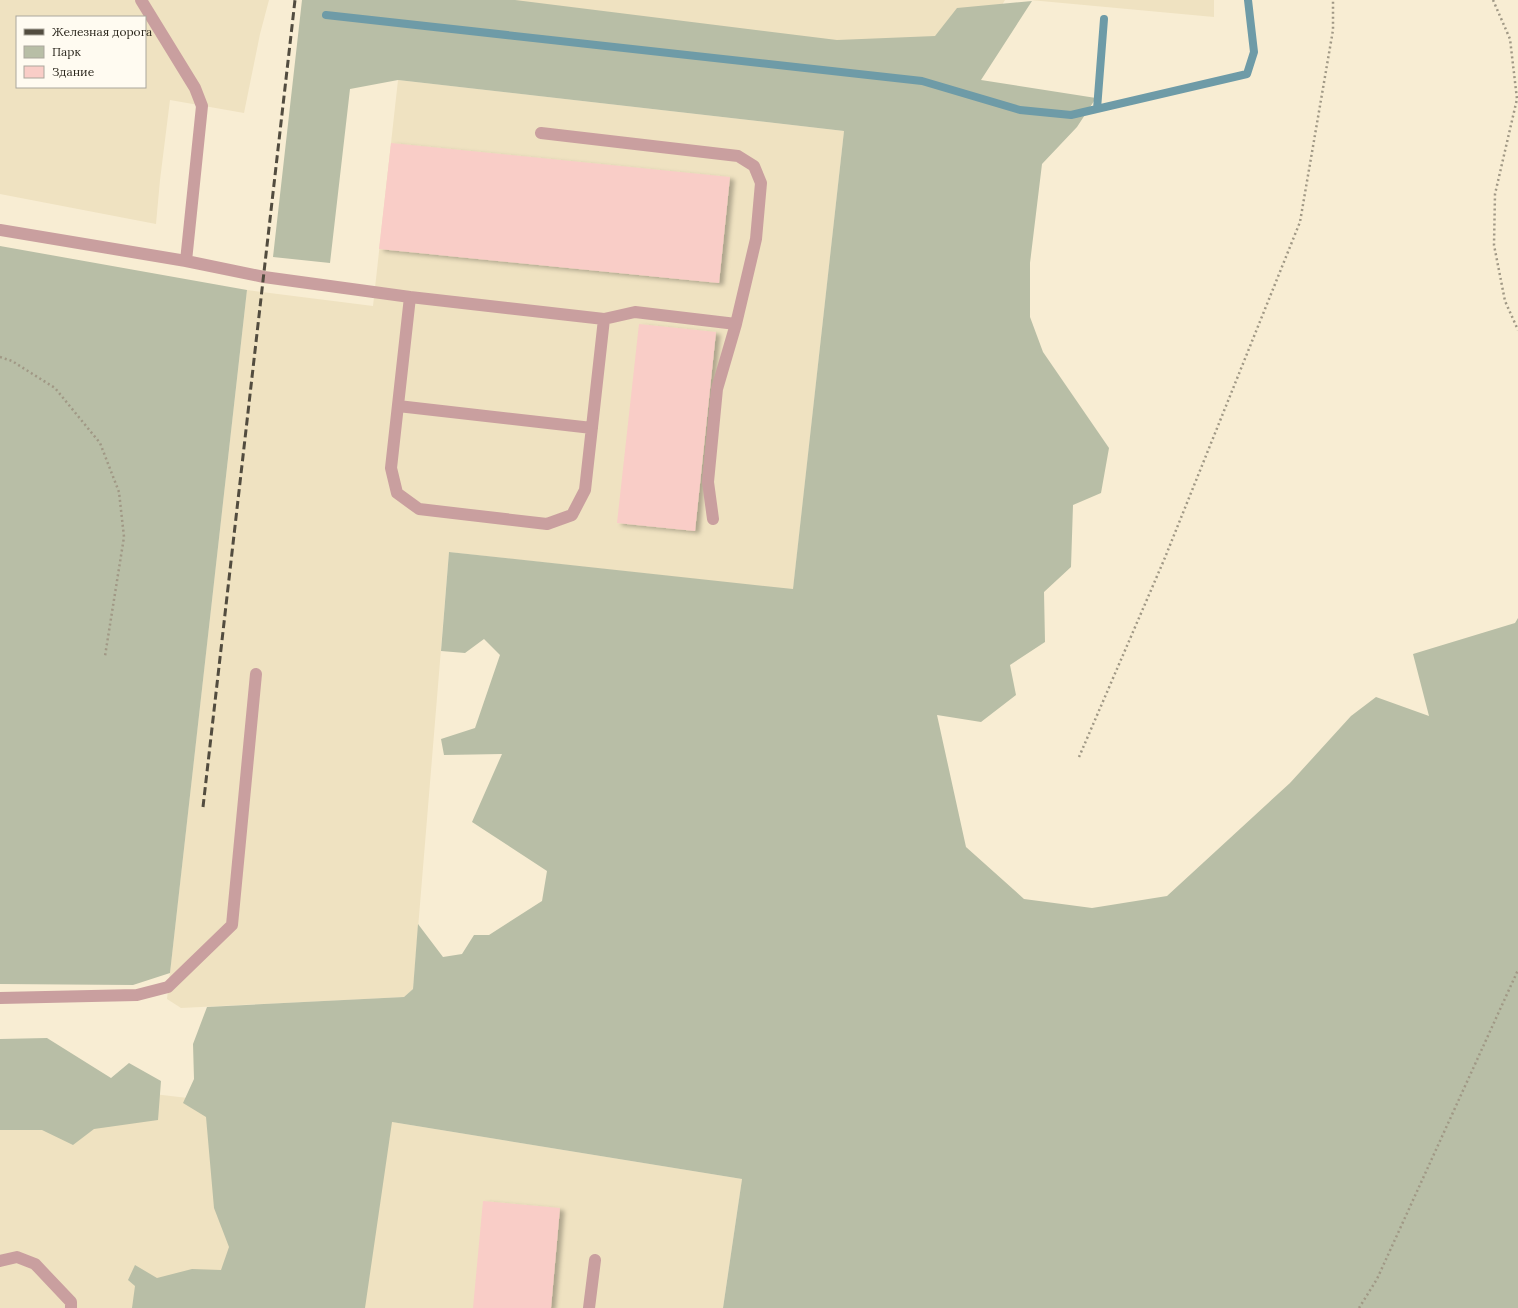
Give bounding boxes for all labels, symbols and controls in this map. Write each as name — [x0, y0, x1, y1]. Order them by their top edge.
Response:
legend — [16, 16, 146, 88]
text: Железная дорога — [52, 24, 152, 39]
text: Парк — [52, 44, 81, 59]
text: Здание — [52, 64, 95, 79]

